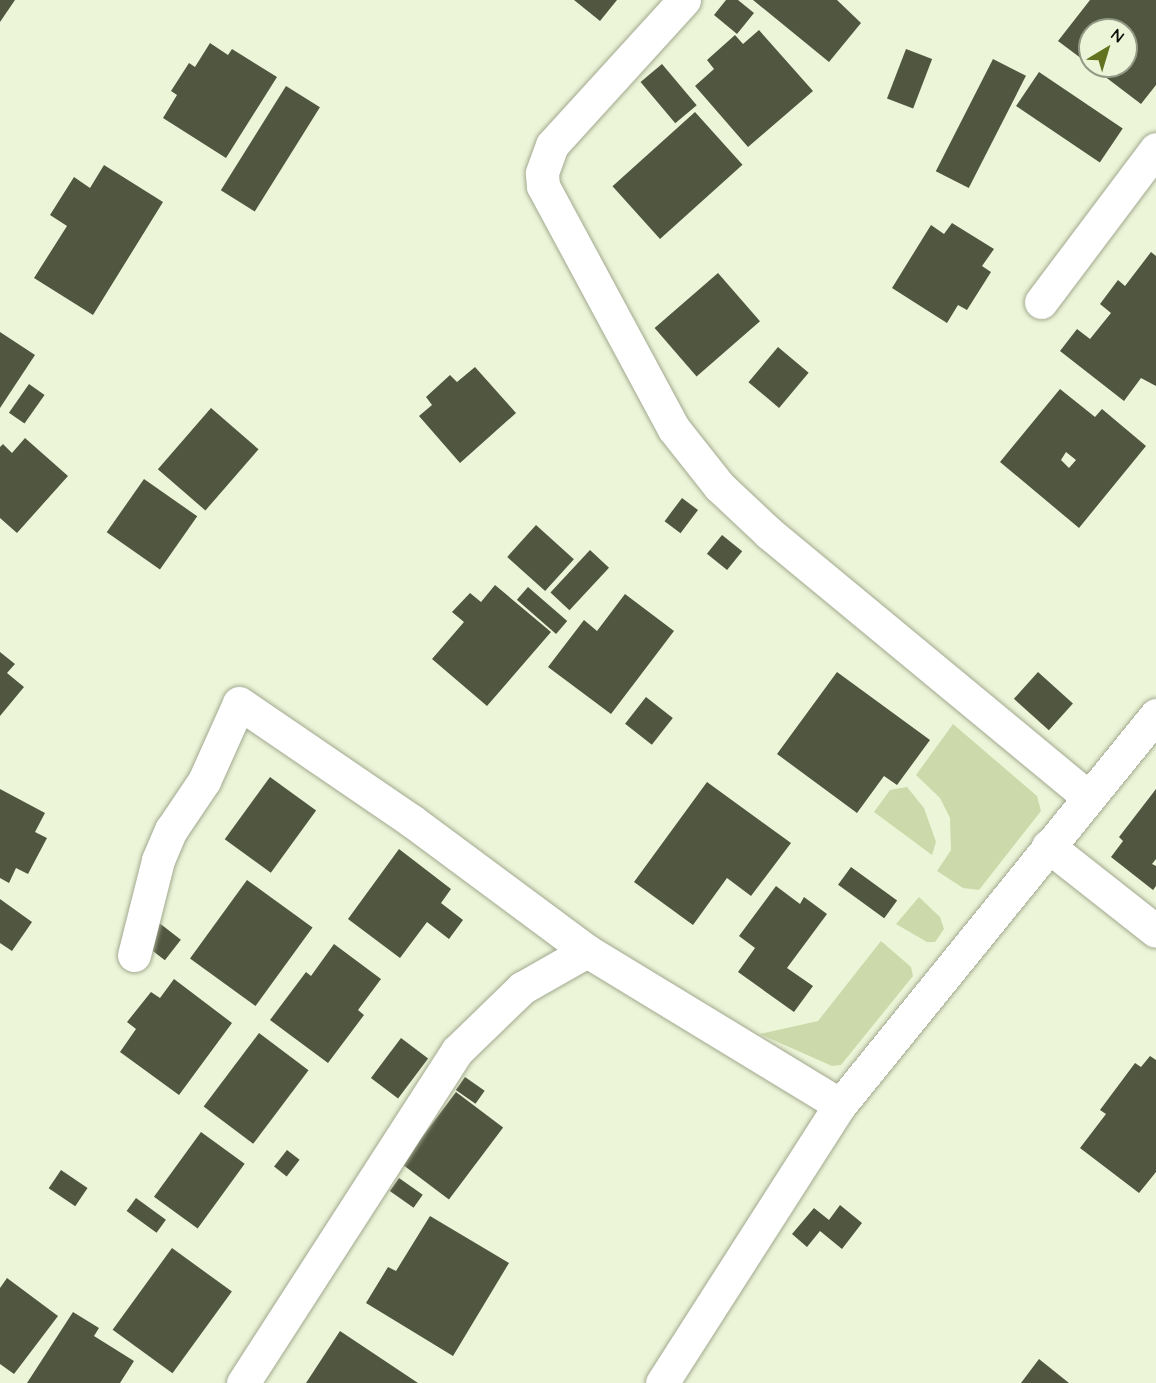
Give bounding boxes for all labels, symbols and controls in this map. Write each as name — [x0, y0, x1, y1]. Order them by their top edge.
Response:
north arrow — [1078, 18, 1138, 78]
text: N — [1107, 24, 1129, 47]

